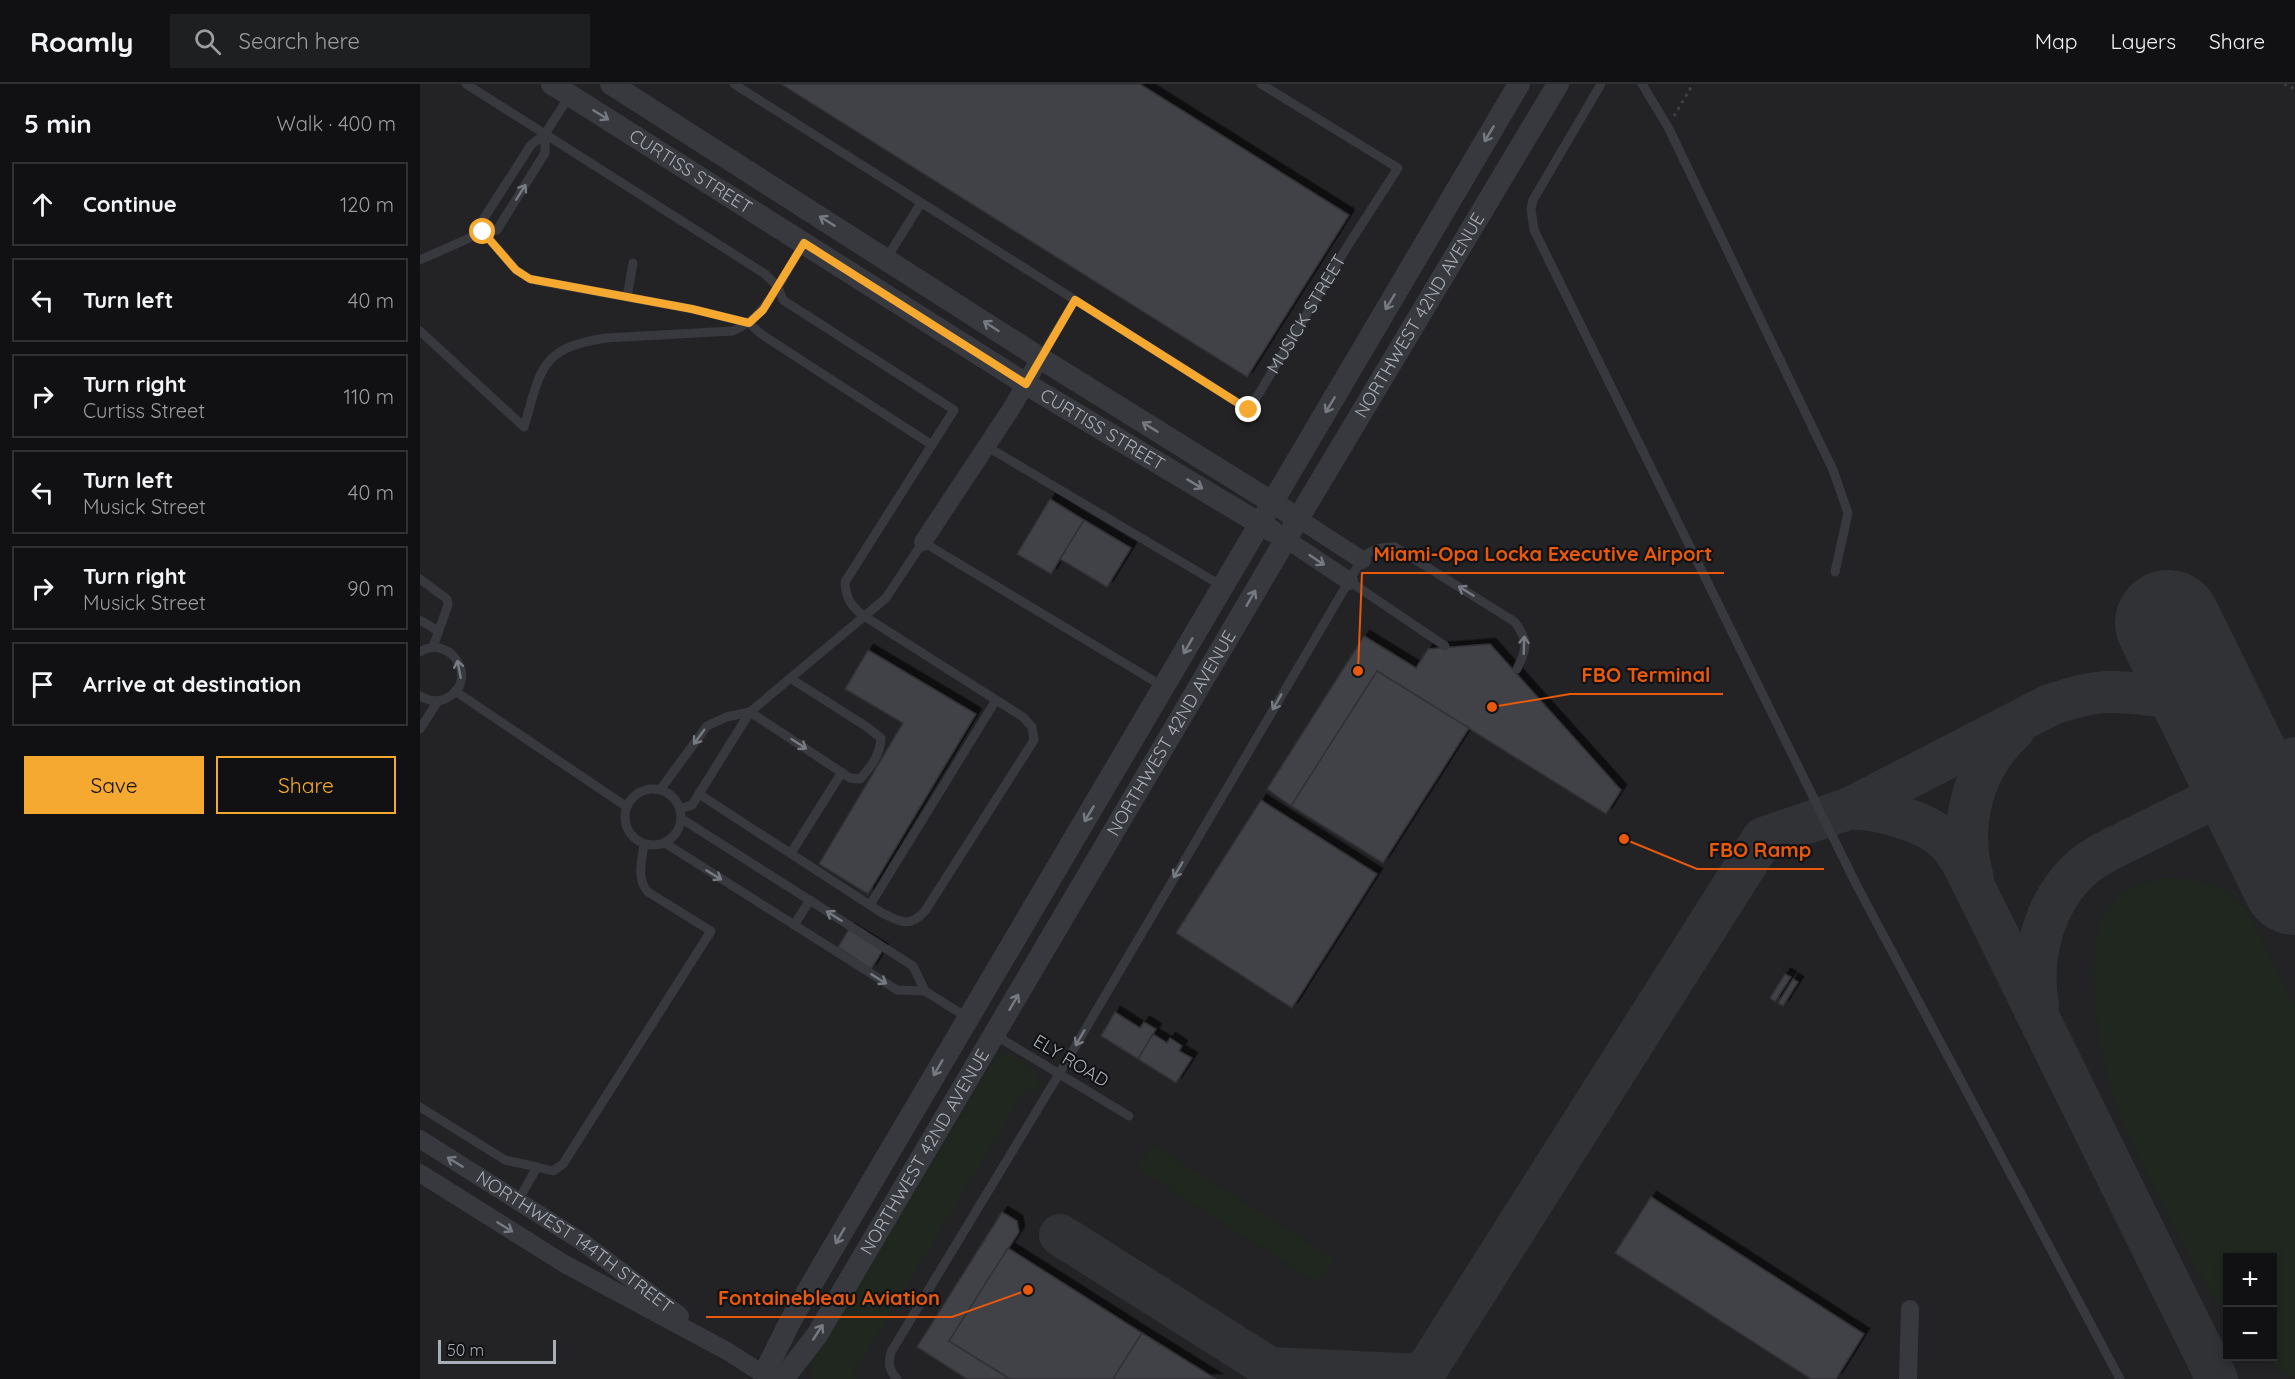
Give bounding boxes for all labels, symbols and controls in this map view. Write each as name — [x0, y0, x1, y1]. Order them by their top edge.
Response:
search box — [170, 14, 590, 68]
text: Roamly — [30, 24, 134, 59]
icon: search — [191, 25, 224, 58]
text: Search here — [239, 27, 360, 55]
text: Map — [2035, 28, 2078, 54]
text: Layers — [2111, 28, 2176, 54]
text: Share — [2209, 28, 2265, 54]
text: 5 min — [24, 107, 92, 140]
one-way arrow — [593, 109, 610, 122]
text: Walk · 400 m — [277, 111, 396, 136]
street label: CURTISS STREET — [625, 124, 757, 219]
one-way arrow — [1483, 125, 1495, 142]
one-way arrow — [515, 184, 527, 201]
icon: ahead — [26, 188, 59, 221]
text: Continue — [83, 190, 177, 218]
text: 120 m — [340, 192, 394, 217]
street label: NORTHWEST 42ND AVENUE — [1349, 208, 1489, 422]
one-way arrow — [819, 215, 836, 227]
route start — [469, 218, 495, 244]
street label: MUSICK STREET — [1261, 250, 1351, 378]
icon: left — [26, 284, 59, 317]
text: Turn left — [83, 286, 173, 314]
text: 40 m — [348, 288, 394, 313]
one-way arrow — [1384, 293, 1396, 310]
one-way arrow — [983, 320, 1000, 332]
text: Turn right — [83, 370, 187, 398]
icon: right — [26, 380, 59, 413]
street label: CURTISS STREET — [1036, 383, 1169, 475]
text: 110 m — [344, 384, 394, 409]
route end — [1235, 396, 1261, 422]
one-way arrow — [1323, 396, 1335, 413]
text: Curtiss Street — [83, 398, 205, 423]
one-way arrow — [1142, 420, 1159, 433]
text: Turn left — [83, 466, 173, 494]
icon: left — [26, 476, 59, 509]
one-way arrow — [1186, 478, 1203, 490]
text: 40 m — [348, 480, 394, 505]
text: Musick Street — [83, 494, 206, 519]
callout: Miami-Opa Locka Executive Airport — [1362, 535, 1724, 573]
text: Miami-Opa Locka Executive Airport — [1374, 541, 1712, 566]
one-way arrow — [1308, 554, 1325, 566]
text: Turn right — [83, 562, 187, 590]
icon: right — [26, 572, 59, 605]
text: 90 m — [347, 576, 394, 601]
one-way arrow — [1458, 585, 1475, 597]
text: Musick Street — [83, 590, 206, 615]
one-way arrow — [1245, 590, 1257, 607]
street label: NORTHWEST 42ND AVENUE — [1102, 626, 1241, 840]
one-way arrow — [1518, 636, 1530, 655]
one-way arrow — [1182, 637, 1194, 654]
callout: FBO Terminal — [1570, 656, 1723, 694]
one-way arrow — [453, 660, 464, 679]
text: FBO Terminal — [1582, 662, 1710, 687]
icon: arrive — [26, 668, 59, 701]
text: Arrive at destination — [83, 670, 301, 698]
one-way arrow — [1271, 693, 1283, 710]
one-way arrow — [693, 728, 705, 744]
one-way arrow — [790, 738, 807, 751]
button: Save — [24, 756, 204, 814]
button: Share — [216, 756, 396, 814]
one-way arrow — [1083, 805, 1095, 822]
callout: FBO Ramp — [1697, 831, 1824, 869]
text: FBO Ramp — [1709, 837, 1811, 862]
one-way arrow — [1172, 861, 1184, 878]
one-way arrow — [705, 869, 722, 881]
one-way arrow — [826, 910, 843, 922]
one-way arrow — [870, 973, 887, 985]
one-way arrow — [1009, 994, 1021, 1011]
street label: ELY ROAD — [1029, 1029, 1113, 1092]
one-way arrow — [1074, 1029, 1086, 1046]
street label: NORTHWEST 42ND AVENUE — [855, 1045, 994, 1259]
one-way arrow — [932, 1059, 944, 1076]
one-way arrow — [447, 1155, 464, 1167]
street label: NORTHWEST 144TH STREET — [472, 1166, 678, 1318]
one-way arrow — [496, 1221, 513, 1233]
one-way arrow — [833, 1227, 845, 1244]
map controls — [2223, 1253, 2277, 1361]
button: + — [2223, 1253, 2277, 1307]
callout: Fontainebleau Aviation — [706, 1279, 952, 1317]
text: Fontainebleau Aviation — [718, 1285, 940, 1310]
button: − — [2223, 1307, 2277, 1361]
one-way arrow — [812, 1324, 824, 1341]
scale bar — [438, 1337, 556, 1364]
text: 50 m — [447, 1340, 484, 1360]

